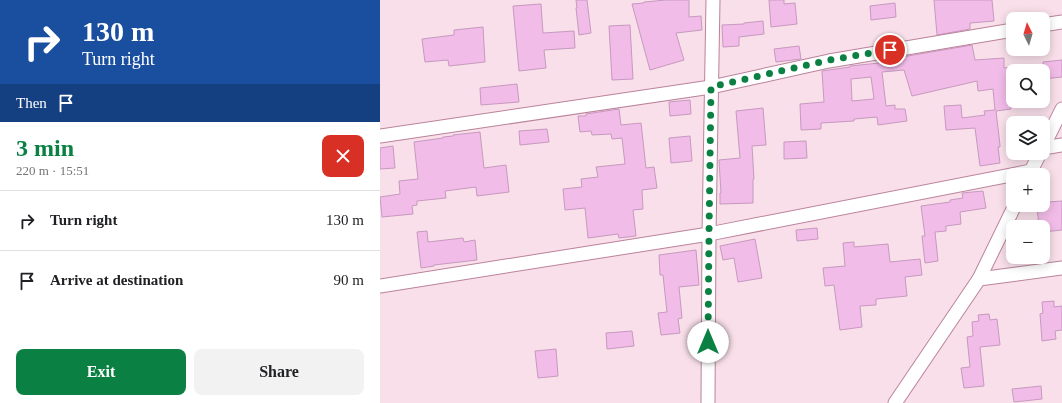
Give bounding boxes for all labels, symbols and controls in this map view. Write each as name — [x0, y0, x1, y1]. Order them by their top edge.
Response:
north arrow — [1006, 12, 1050, 56]
map controls — [1006, 12, 1050, 264]
icon: right — [16, 16, 68, 68]
text: 130 m — [82, 16, 154, 47]
pin — [873, 33, 907, 67]
icon: arrive — [879, 39, 901, 61]
text: Turn right — [82, 49, 155, 69]
button: search — [1006, 64, 1050, 108]
icon: arrive — [55, 92, 77, 114]
text: Then — [16, 95, 47, 111]
button: layers — [1006, 116, 1050, 160]
text: 3 min — [16, 135, 74, 161]
button: close — [322, 135, 364, 177]
text: 220 m · 15:51 — [16, 163, 89, 178]
button: + — [1006, 168, 1050, 212]
icon: right — [16, 210, 38, 232]
text: Turn right — [50, 212, 117, 228]
text: 130 m — [326, 212, 364, 228]
button: − — [1006, 220, 1050, 264]
icon: arrive — [16, 270, 38, 292]
text: Arrive at destination — [50, 272, 183, 288]
text: 90 m — [334, 272, 364, 288]
position arrow — [687, 321, 729, 363]
button: Exit — [16, 349, 186, 395]
button: Share — [194, 349, 364, 395]

